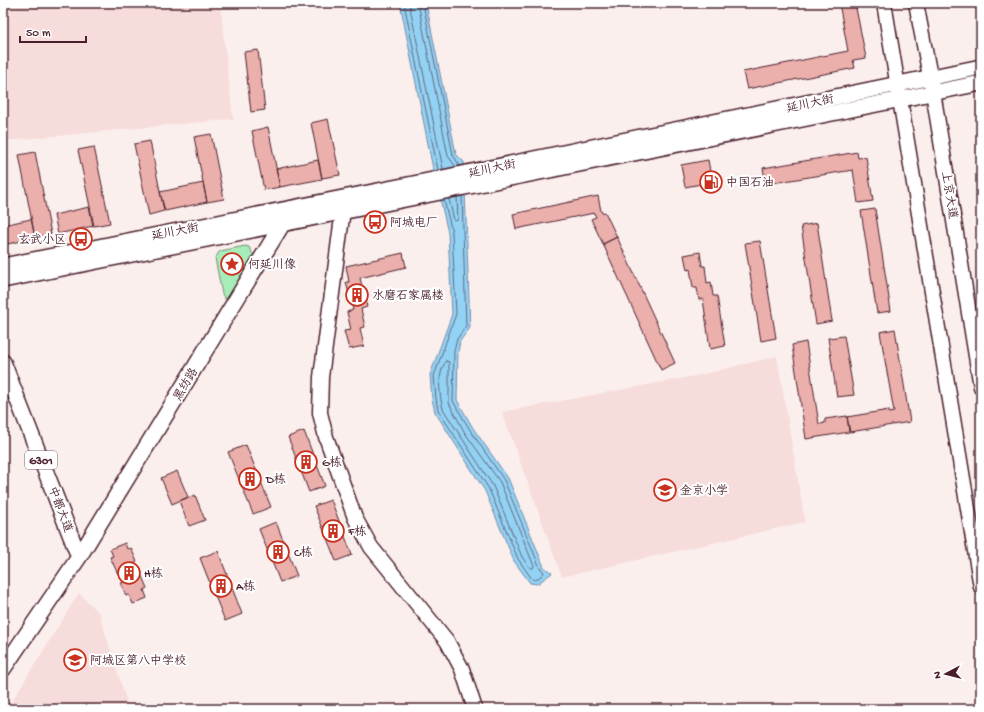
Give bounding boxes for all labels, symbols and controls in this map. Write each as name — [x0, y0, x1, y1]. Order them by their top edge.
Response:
scale bar — [20, 18, 86, 44]
text: 50 m — [26, 27, 51, 41]
street label: 延川大街 — [785, 92, 835, 117]
street label: 延川大街 — [467, 157, 517, 182]
fuel station icon: 中国石油 — [698, 169, 724, 195]
street label: 上京大道 — [937, 170, 960, 220]
place label: 中国石油 — [726, 176, 774, 191]
bus stop icon: 阿城电厂 — [362, 209, 388, 235]
place label: 阿城电厂 — [390, 216, 438, 231]
street label: 延川大街 — [150, 221, 200, 244]
bus stop icon: 玄武小区 — [68, 226, 94, 252]
place label: 玄武小区 — [18, 233, 66, 248]
place icon: 何延川像 — [219, 251, 245, 277]
place label: 何延川像 — [248, 258, 296, 273]
building icon: 水磨石家属楼 — [344, 282, 370, 308]
place label: 水磨石家属楼 — [372, 289, 444, 304]
street label: 黑纺路 — [171, 365, 202, 404]
building icon: G栋 — [293, 449, 319, 475]
road number: G301 — [25, 451, 57, 469]
place label: G栋 — [322, 455, 342, 471]
building icon: D栋 — [237, 466, 263, 492]
place label: D栋 — [265, 472, 286, 488]
school or university icon: 金京小学 — [652, 477, 678, 503]
street label: 中都大道 — [44, 484, 75, 535]
place label: 金京小学 — [680, 484, 728, 499]
building icon: F栋 — [320, 518, 346, 544]
place label: F栋 — [347, 524, 366, 540]
building icon: C栋 — [265, 539, 291, 565]
place label: C栋 — [294, 545, 313, 561]
building icon: H栋 — [116, 560, 142, 586]
place label: H栋 — [144, 566, 163, 582]
building icon: A栋 — [208, 573, 234, 599]
place label: A栋 — [236, 579, 255, 595]
school or university icon: 阿城区第八中学校 — [62, 647, 88, 673]
place label: 阿城区第八中学校 — [90, 654, 186, 669]
north arrow — [926, 654, 966, 694]
text: N — [932, 671, 944, 679]

